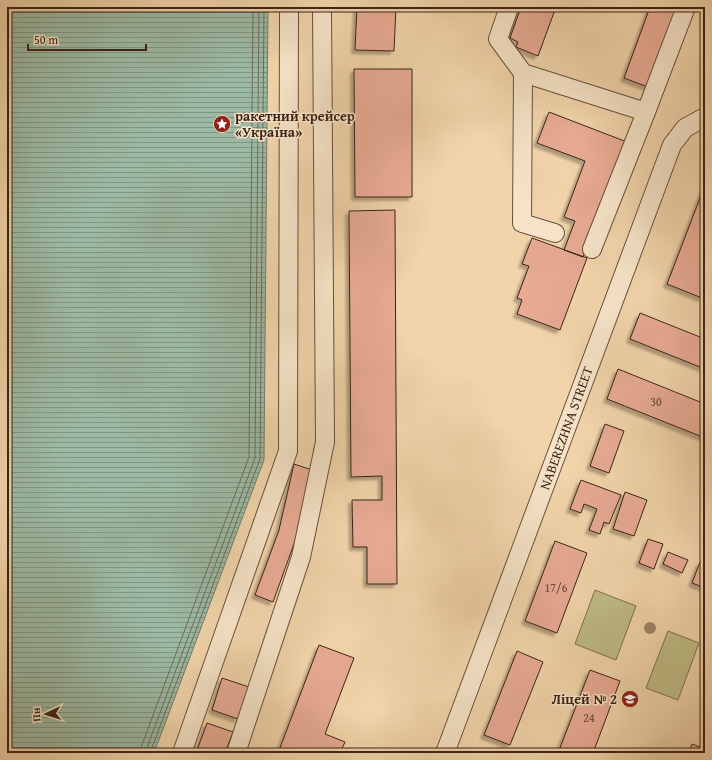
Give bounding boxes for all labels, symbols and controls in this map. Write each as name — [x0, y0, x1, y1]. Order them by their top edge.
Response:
scale bar — [28, 26, 146, 52]
text: 50 m — [34, 31, 58, 48]
place label: ракетний крейсер «Україна» — [235, 106, 355, 142]
place icon: ракетний крейсер «Україна» — [212, 114, 232, 134]
street label: NABEREZHNA STREET — [534, 363, 598, 493]
house number: 30 — [650, 393, 662, 410]
house number: 17/6 — [545, 579, 568, 596]
place label: Ліцей № 2 — [552, 689, 617, 709]
school or university icon: Ліцей № 2 — [620, 689, 640, 709]
north arrow — [26, 694, 66, 734]
text: Пн — [28, 707, 44, 722]
house number: 24 — [583, 709, 595, 726]

